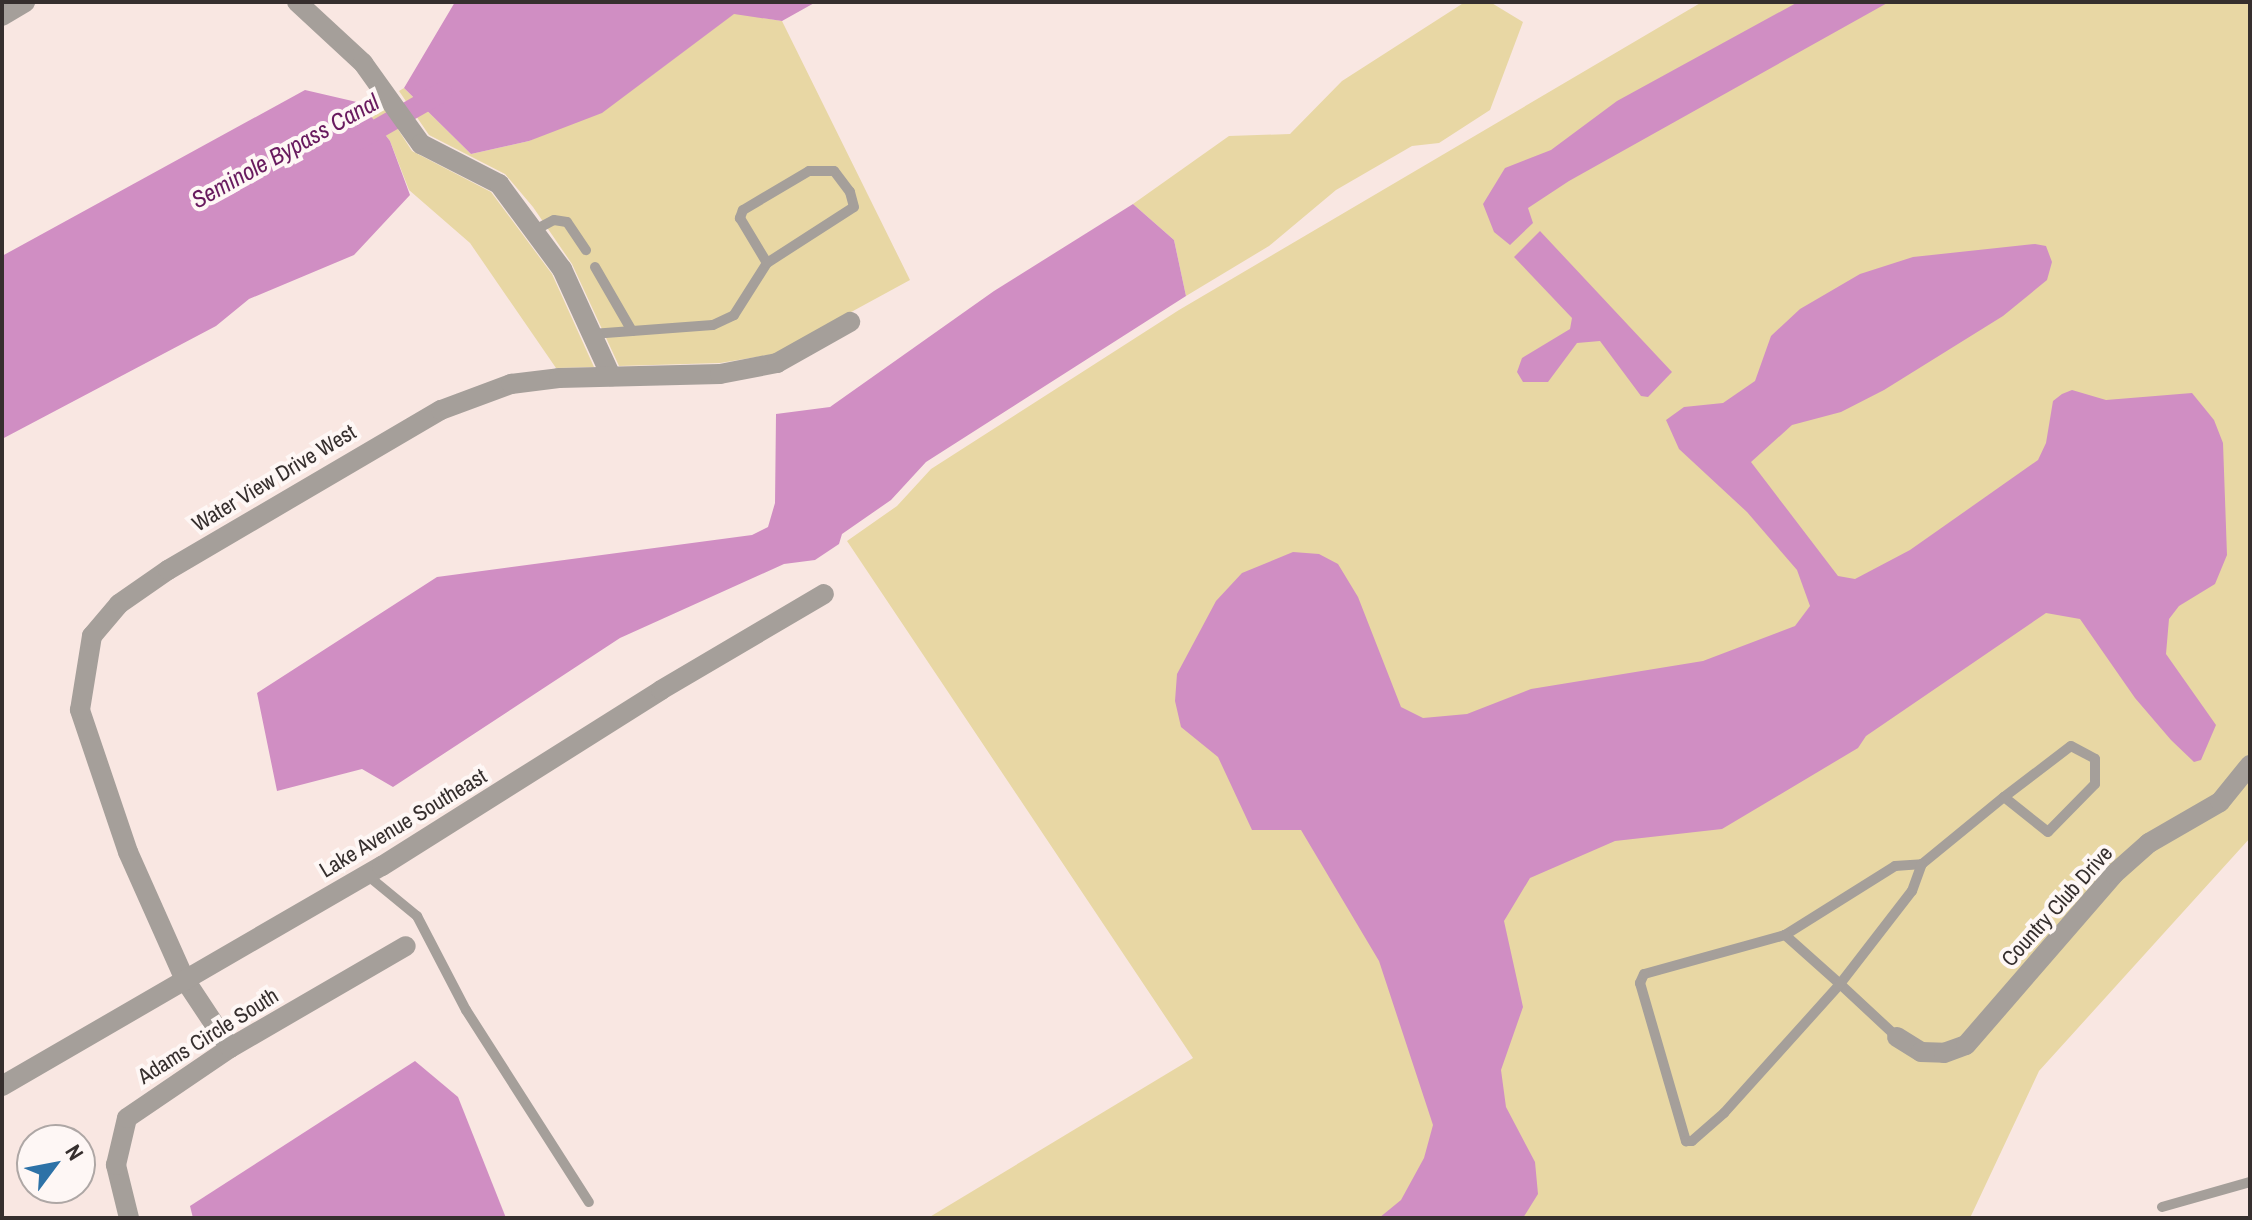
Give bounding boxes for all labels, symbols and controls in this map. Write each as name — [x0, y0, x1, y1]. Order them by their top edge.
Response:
water label: Seminole Bypass Canal — [186, 87, 384, 215]
street label: Water View Drive West — [187, 419, 361, 537]
street label: Lake Avenue Southeast — [314, 762, 492, 884]
street label: Country Club Drive — [1996, 840, 2118, 972]
street label: Adams Circle South — [133, 982, 283, 1090]
north arrow — [16, 1124, 96, 1204]
text: N — [58, 1139, 91, 1166]

